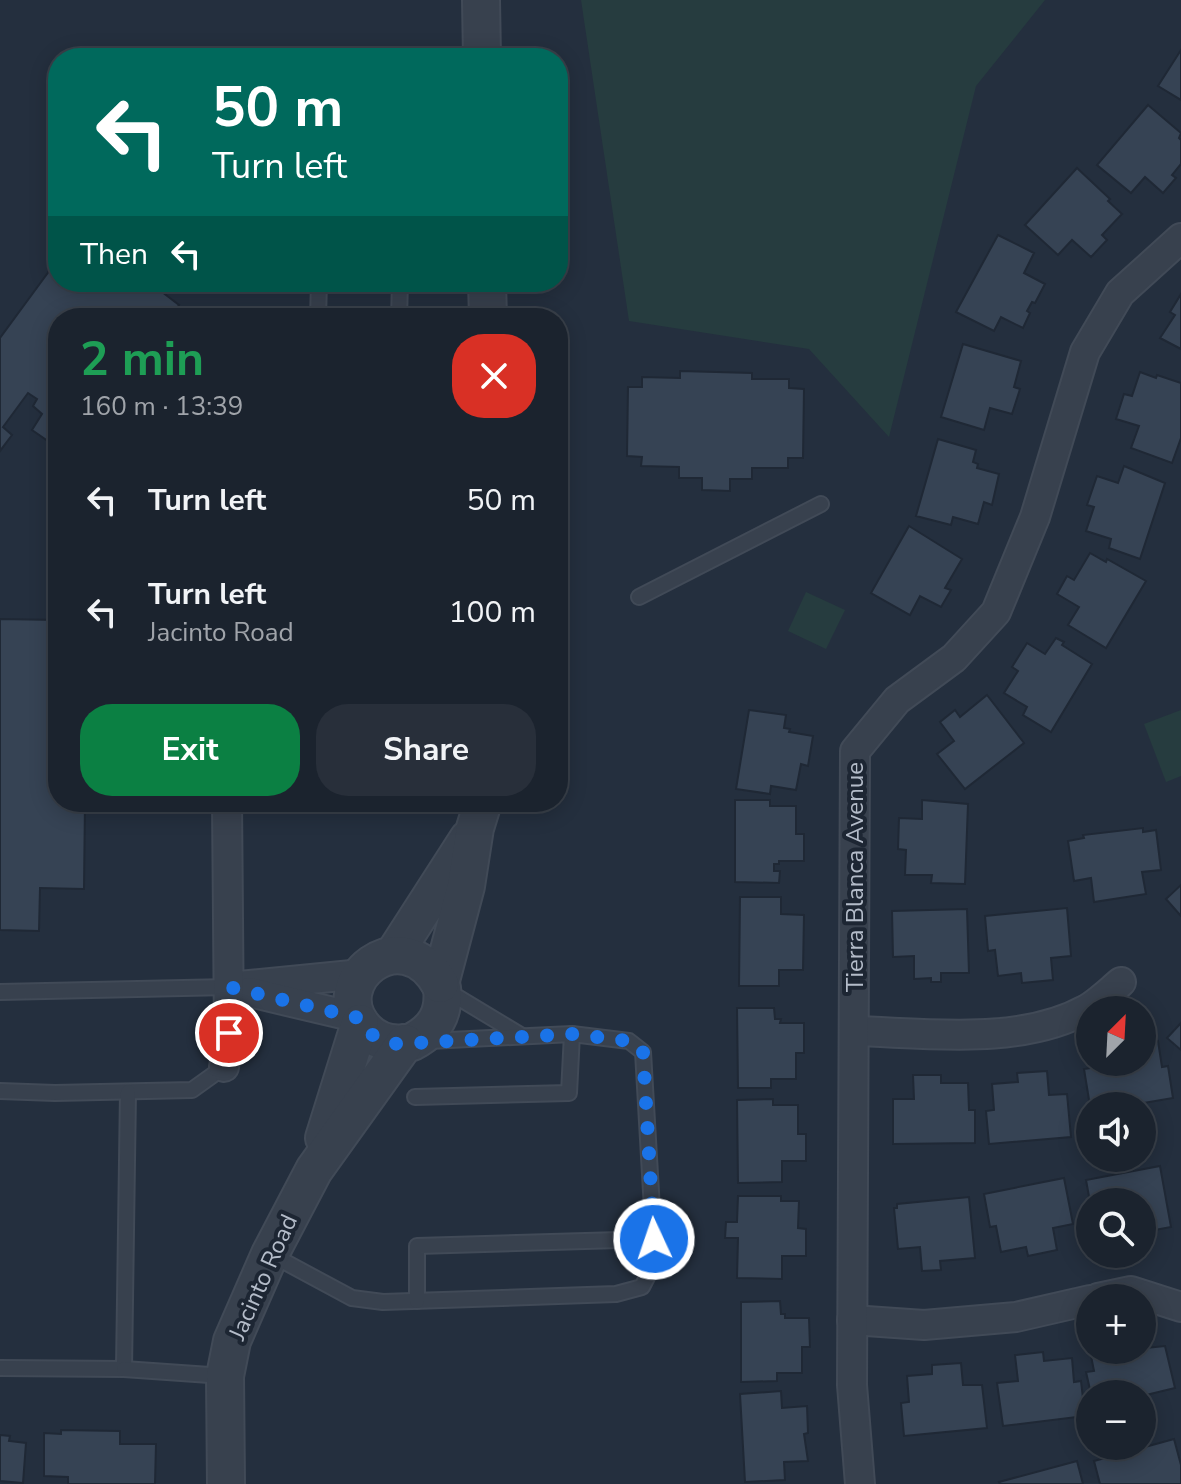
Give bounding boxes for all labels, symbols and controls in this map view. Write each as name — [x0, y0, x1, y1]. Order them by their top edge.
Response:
text: 50 m — [212, 69, 343, 146]
icon: left — [80, 80, 184, 184]
text: Turn left — [212, 142, 347, 191]
icon: left — [164, 232, 208, 276]
text: Then — [80, 234, 148, 275]
text: 2 min — [80, 326, 204, 392]
button: close — [452, 334, 536, 418]
text: 160 m · 13:39 — [80, 389, 243, 424]
icon: left — [80, 478, 124, 522]
text: Turn left — [148, 480, 266, 521]
text: 50 m — [467, 480, 536, 521]
text: Turn left — [148, 574, 266, 615]
icon: left — [80, 590, 124, 634]
text: 100 m — [449, 592, 536, 633]
text: Jacinto Road — [148, 615, 294, 650]
button: Exit — [80, 704, 300, 796]
button: Share — [316, 704, 536, 796]
street label: Tierra Blanca Avenue — [839, 762, 871, 992]
north arrow — [1076, 996, 1156, 1076]
map controls — [1076, 996, 1156, 1460]
pin — [195, 999, 263, 1067]
icon: arrive — [207, 1011, 251, 1055]
button: sound — [1076, 1092, 1156, 1172]
button: search — [1076, 1188, 1156, 1268]
position arrow — [612, 1197, 696, 1281]
street label: Jacinto Road — [221, 1209, 305, 1346]
button: + — [1076, 1284, 1156, 1364]
button: − — [1076, 1380, 1156, 1460]

